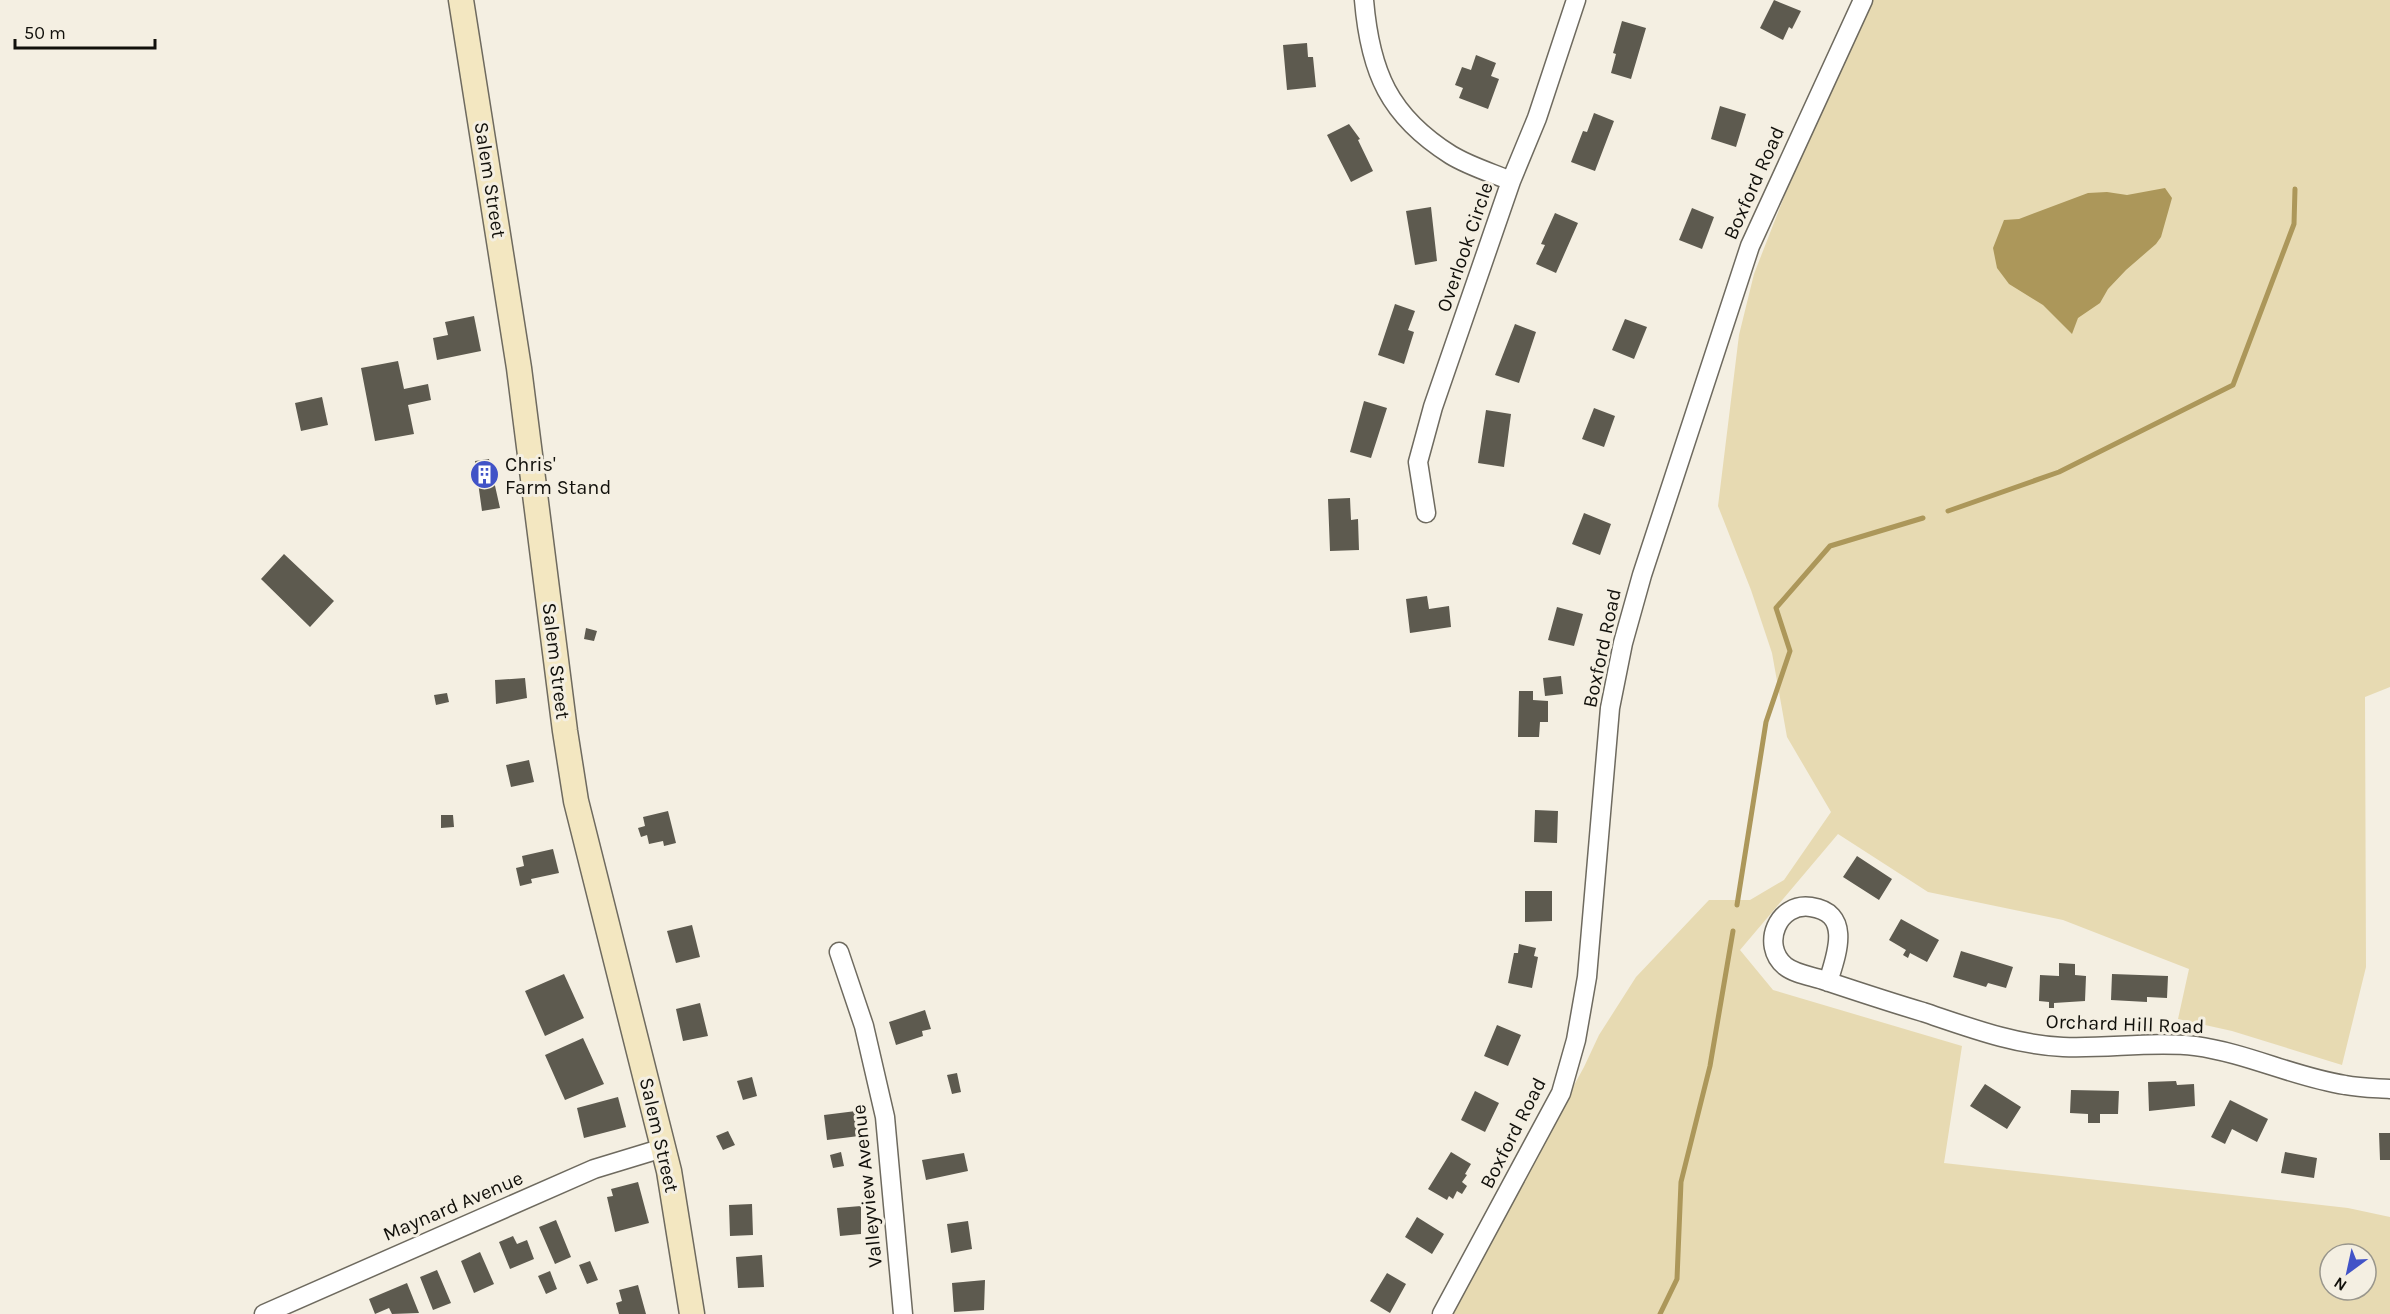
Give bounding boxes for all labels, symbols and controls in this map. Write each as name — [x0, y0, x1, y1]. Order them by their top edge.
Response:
scale bar — [15, 12, 154, 50]
text: 50 m — [24, 22, 66, 44]
street label: Salem Street — [469, 120, 511, 240]
street label: Boxford Road — [1719, 123, 1789, 243]
street label: Overlook Circle — [1432, 179, 1498, 315]
place label: Chris' Farm Stand — [505, 453, 611, 499]
building icon: Chris' Farm Stand — [468, 459, 500, 491]
street label: Boxford Road — [1578, 586, 1626, 710]
street label: Salem Street — [537, 601, 575, 721]
street label: Orchard Hill Road — [2045, 1010, 2205, 1038]
street label: Boxford Road — [1475, 1074, 1551, 1192]
street label: Salem Street — [635, 1075, 684, 1195]
street label: Valleyview Avenue — [847, 1103, 887, 1269]
street label: Maynard Avenue — [379, 1166, 527, 1246]
north arrow — [2318, 1242, 2378, 1302]
text: N — [2330, 1273, 2350, 1295]

